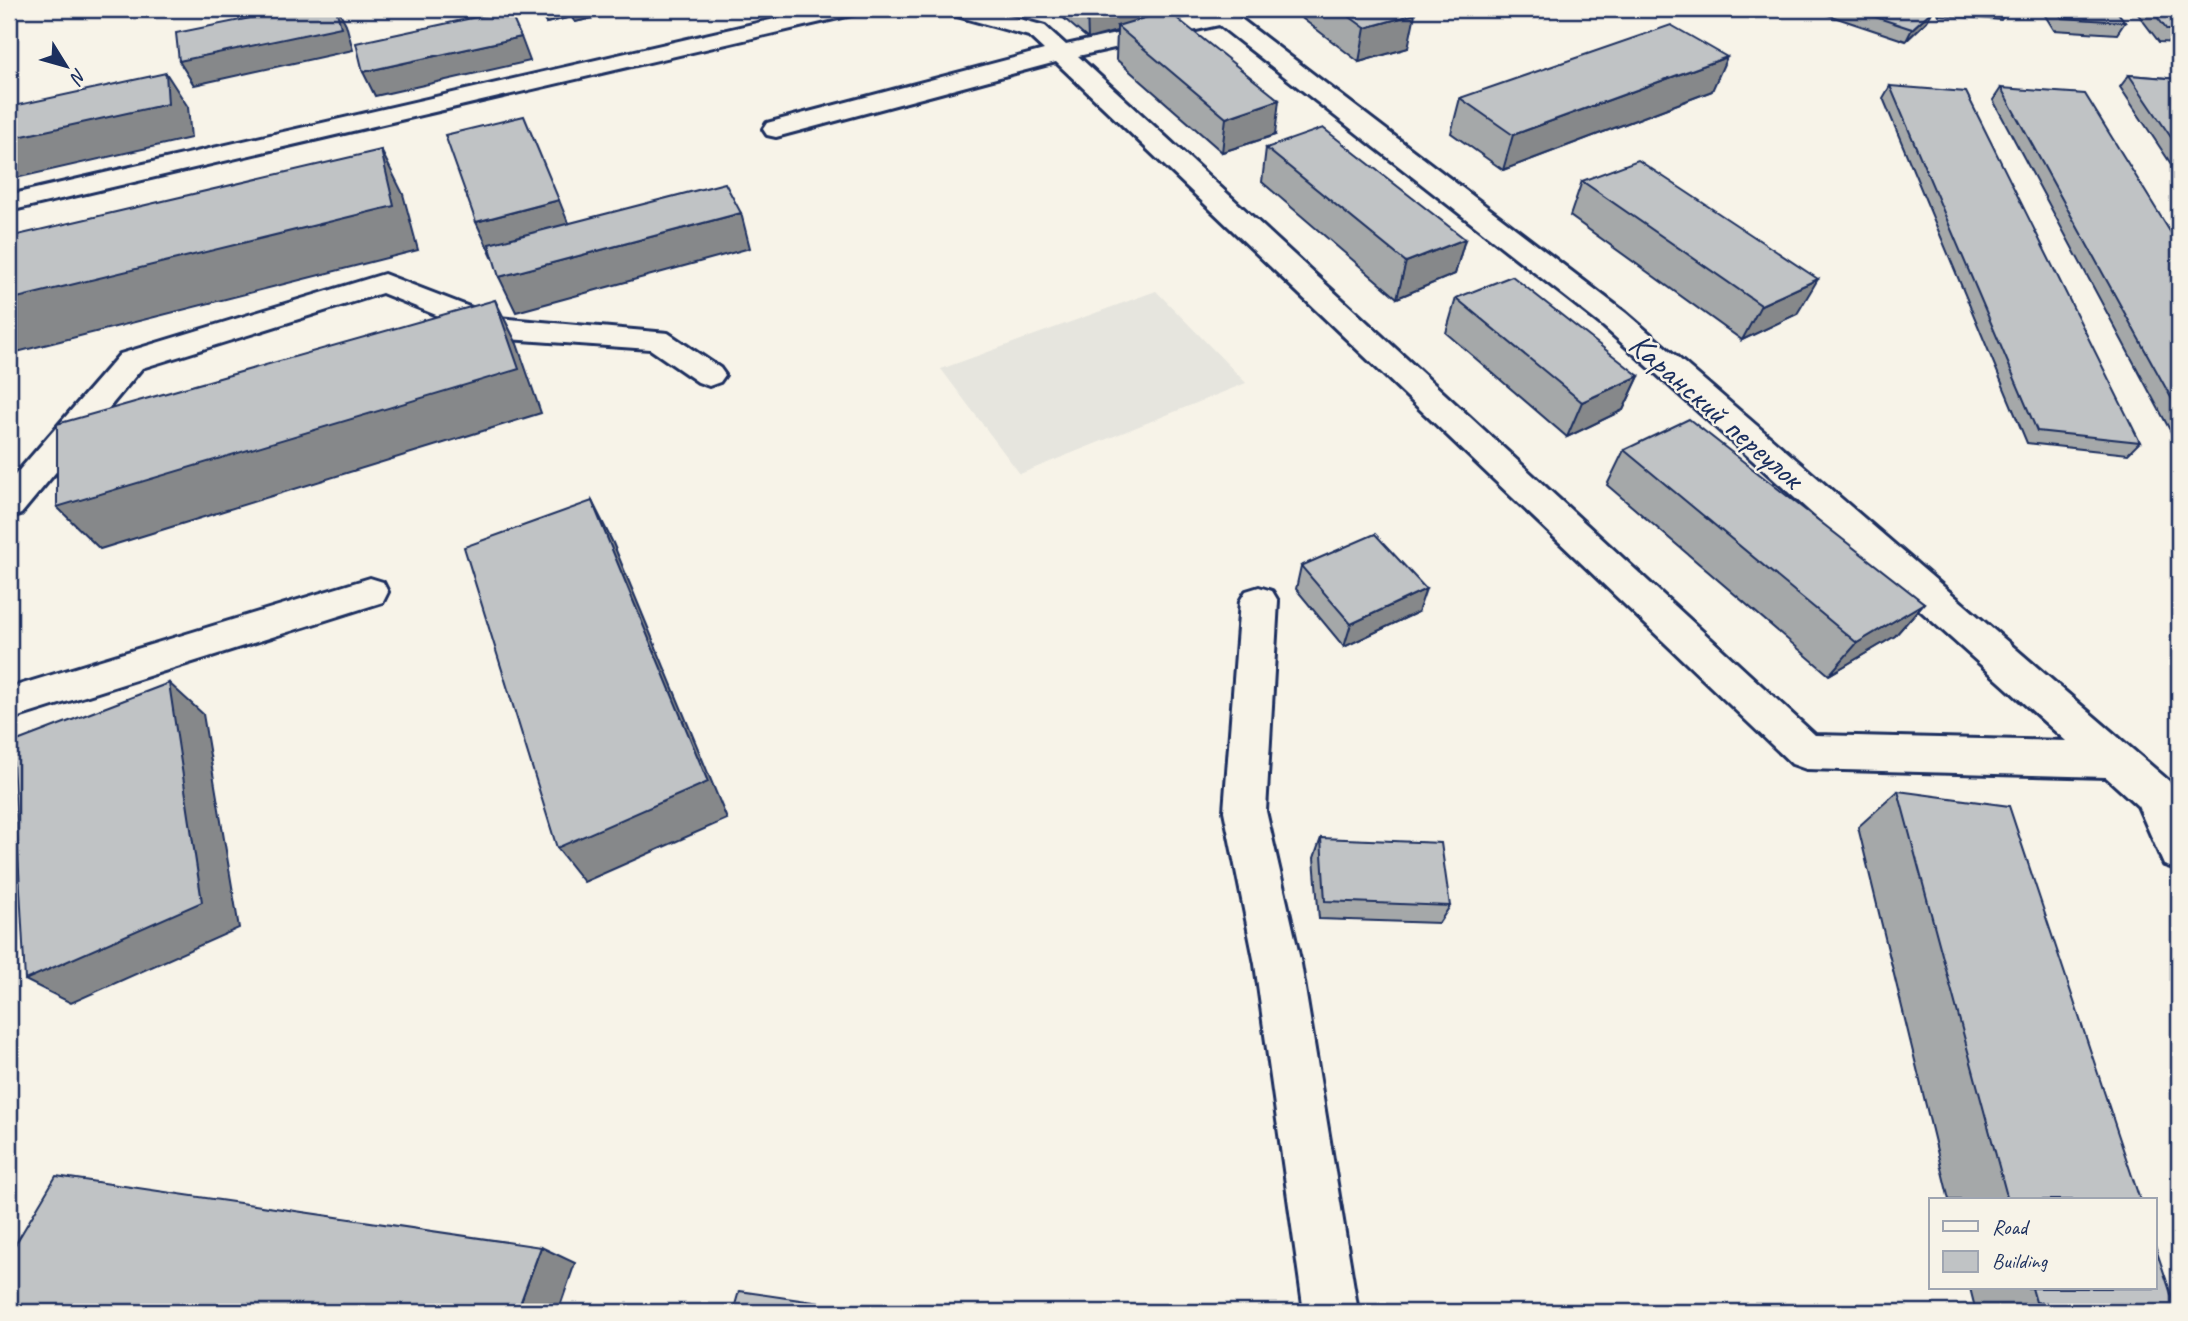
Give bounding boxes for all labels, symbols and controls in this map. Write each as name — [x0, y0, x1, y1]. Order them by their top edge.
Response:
north arrow — [32, 32, 102, 102]
text: N — [64, 64, 92, 90]
street label: Каранский переулок — [1620, 323, 1814, 500]
legend — [1929, 1198, 2156, 1290]
text: Road — [1992, 1214, 2031, 1240]
text: Building — [1992, 1248, 2049, 1274]

